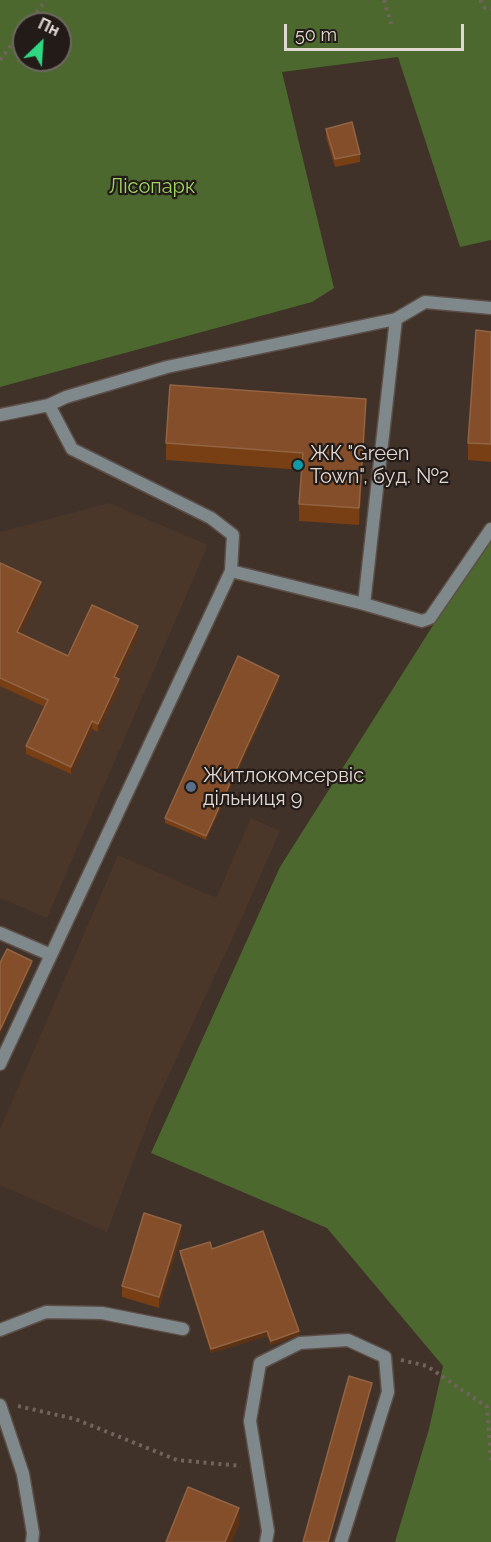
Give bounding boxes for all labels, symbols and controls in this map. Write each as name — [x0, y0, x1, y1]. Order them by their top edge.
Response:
north arrow — [12, 12, 72, 72]
scale bar — [287, 12, 467, 50]
text: Пн — [35, 14, 63, 40]
text: 50 m — [295, 24, 337, 45]
park label: Лісопарк — [109, 175, 195, 199]
place label: ЖК "Green Town", буд. №2 — [310, 442, 449, 489]
marker: ЖК "Green Town", буд. №2 — [291, 458, 305, 472]
place label: Житлокомсервіс дільниця 9 — [203, 764, 364, 811]
marker: Житлокомсервіс дільниця 9 — [184, 780, 198, 794]

